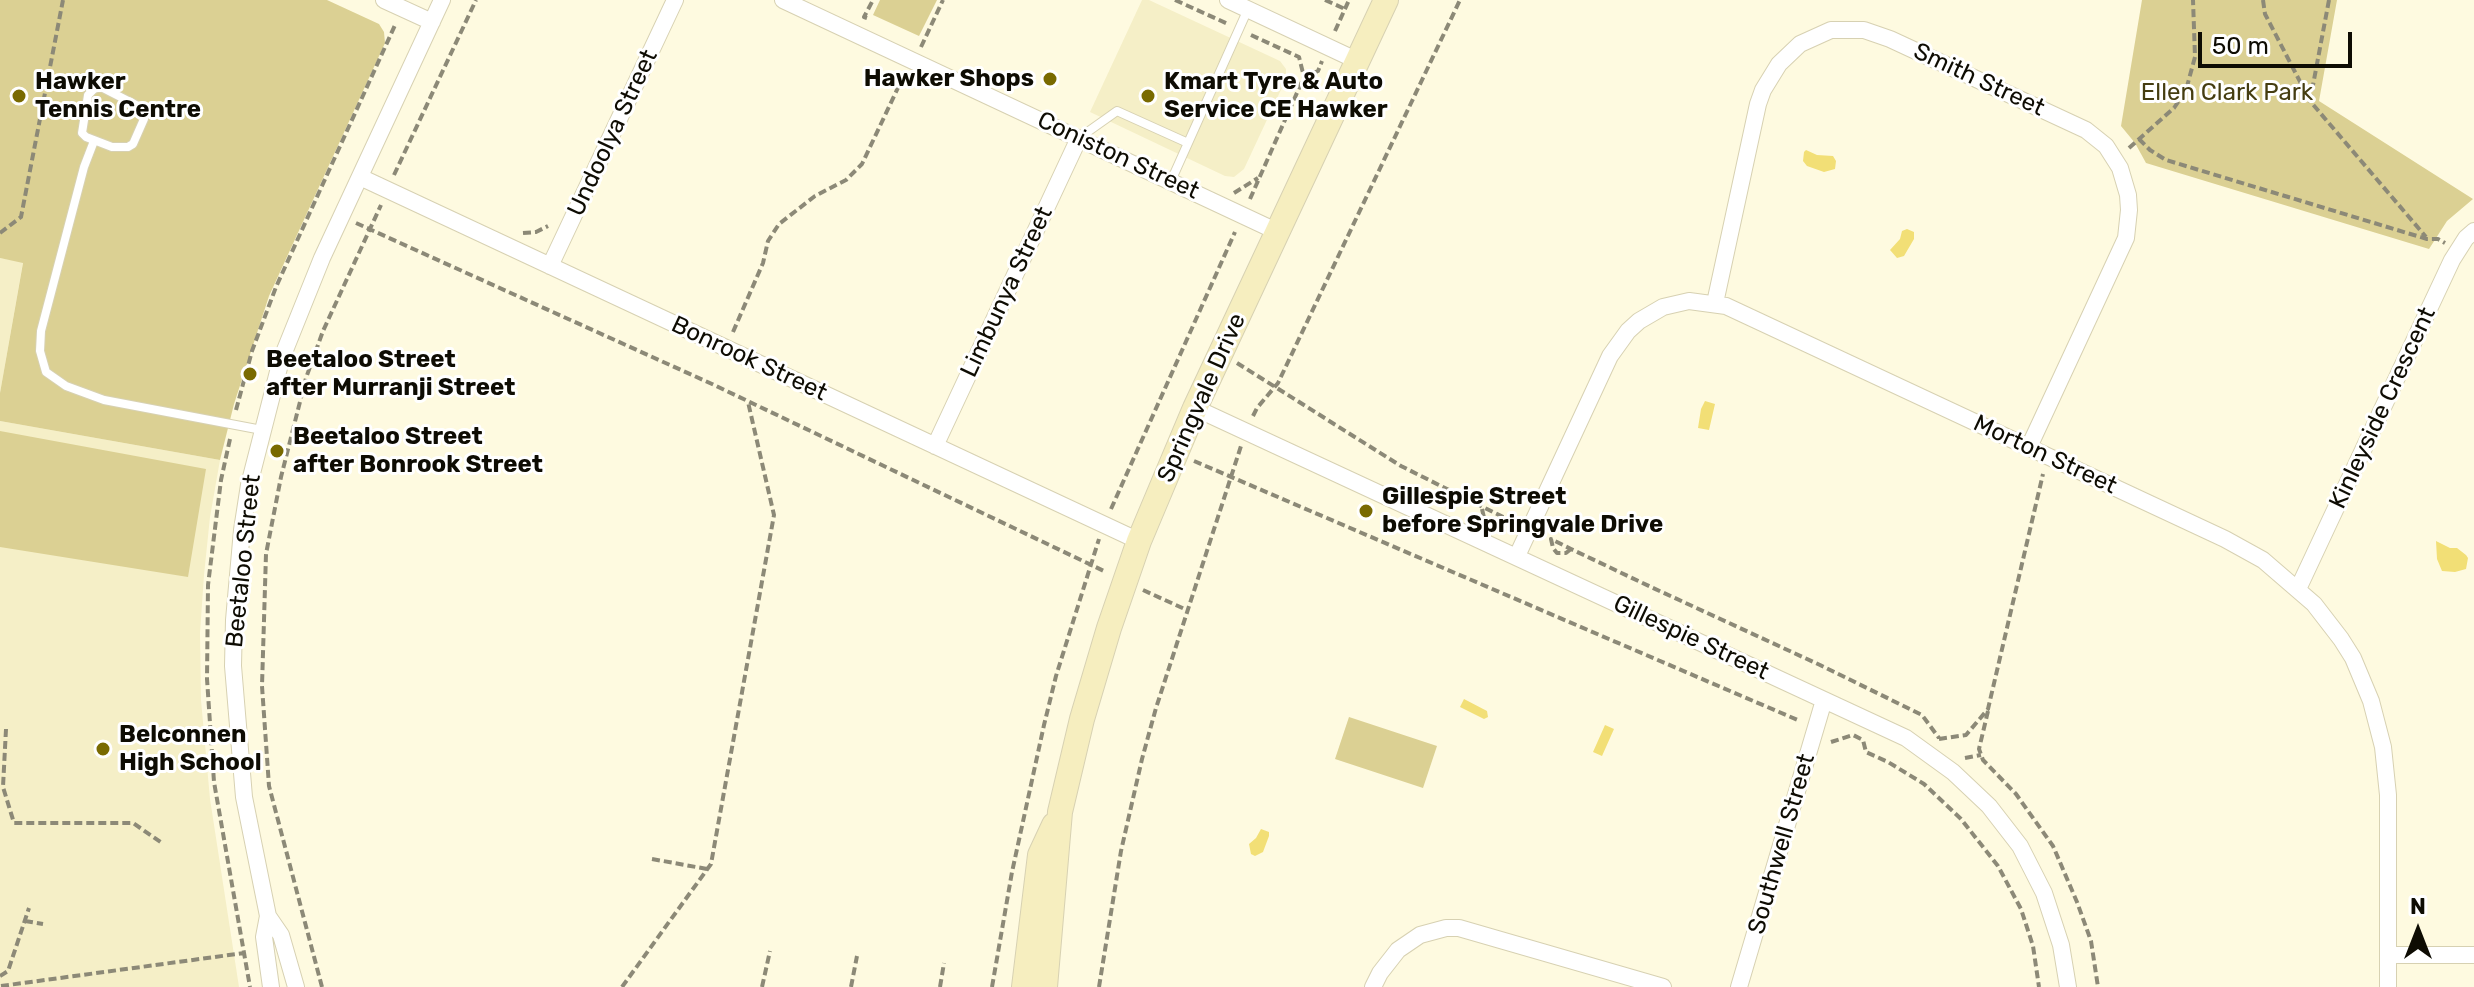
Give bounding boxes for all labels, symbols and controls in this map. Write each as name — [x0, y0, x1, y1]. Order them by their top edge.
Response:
scale bar — [2202, 16, 2356, 66]
text: 50 m — [2212, 32, 2269, 60]
street label: Smith Street — [1909, 37, 2049, 123]
street label: Undoolya Street — [562, 45, 664, 221]
place label: Hawker Shops — [864, 65, 1034, 93]
place label: Hawker Tennis Centre — [35, 68, 201, 124]
place label: Kmart Tyre & Auto Service CE Hawker — [1164, 68, 1388, 124]
marker: Hawker Shops — [1041, 70, 1059, 88]
park label: Ellen Clark Park — [2141, 79, 2313, 107]
marker: Hawker Tennis Centre — [10, 87, 28, 105]
marker: Kmart Tyre & Auto Service CE Hawker — [1139, 87, 1157, 105]
street label: Coniston Street — [1032, 106, 1204, 206]
street label: Limbunya Street — [955, 202, 1059, 382]
street label: Kinleyside Crescent — [2324, 303, 2442, 513]
street label: Springvale Drive — [1152, 309, 1252, 487]
street label: Bonrook Street — [667, 310, 831, 408]
place label: Beetaloo Street after Murranji Street — [266, 346, 515, 402]
marker: Beetaloo Street after Murranji Street — [241, 365, 259, 383]
street label: Morton Street — [1969, 409, 2121, 501]
place label: Beetaloo Street after Bonrook Street — [293, 423, 543, 479]
marker: Beetaloo Street after Bonrook Street — [268, 442, 286, 460]
street label: Beetaloo Street — [221, 473, 267, 649]
place label: Gillespie Street before Springvale Drive — [1382, 483, 1663, 539]
marker: Gillespie Street before Springvale Drive — [1357, 502, 1375, 520]
street label: Gillespie Street — [1609, 589, 1773, 687]
place label: Belconnen High School — [119, 721, 262, 777]
marker: Belconnen High School — [94, 740, 112, 758]
street label: Southwell Street — [1742, 751, 1822, 937]
north arrow — [2378, 891, 2458, 971]
text: N — [2410, 893, 2426, 920]

